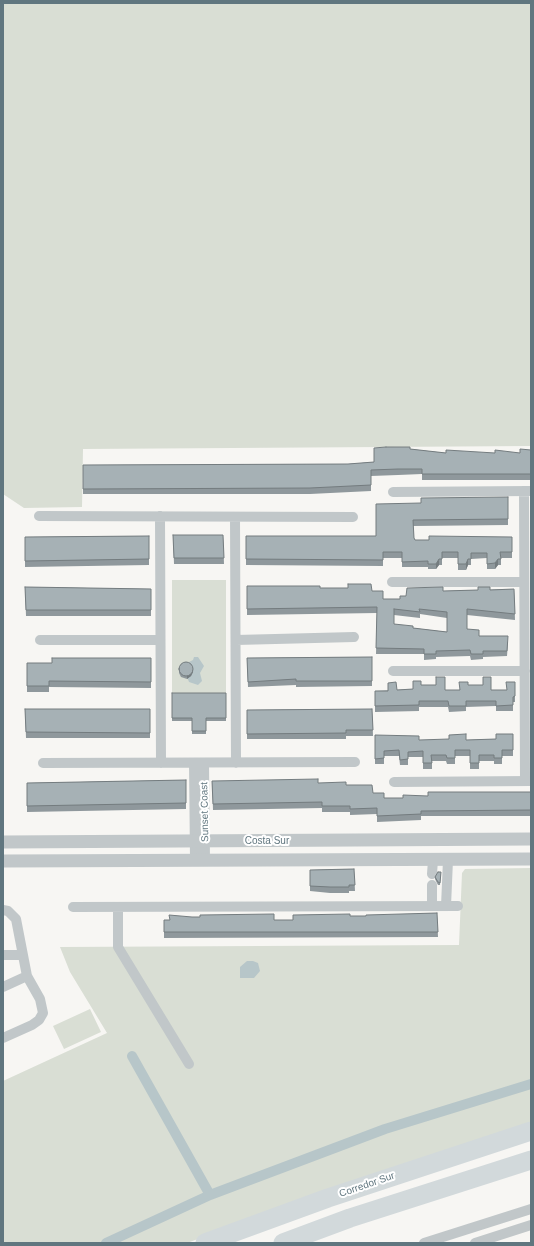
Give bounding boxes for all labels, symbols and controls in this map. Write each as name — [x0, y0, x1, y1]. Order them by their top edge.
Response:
street label: Sunset Coast — [198, 782, 212, 842]
street label: Costa Sur — [245, 835, 289, 847]
street label: Corredor Sur — [338, 1170, 396, 1200]

